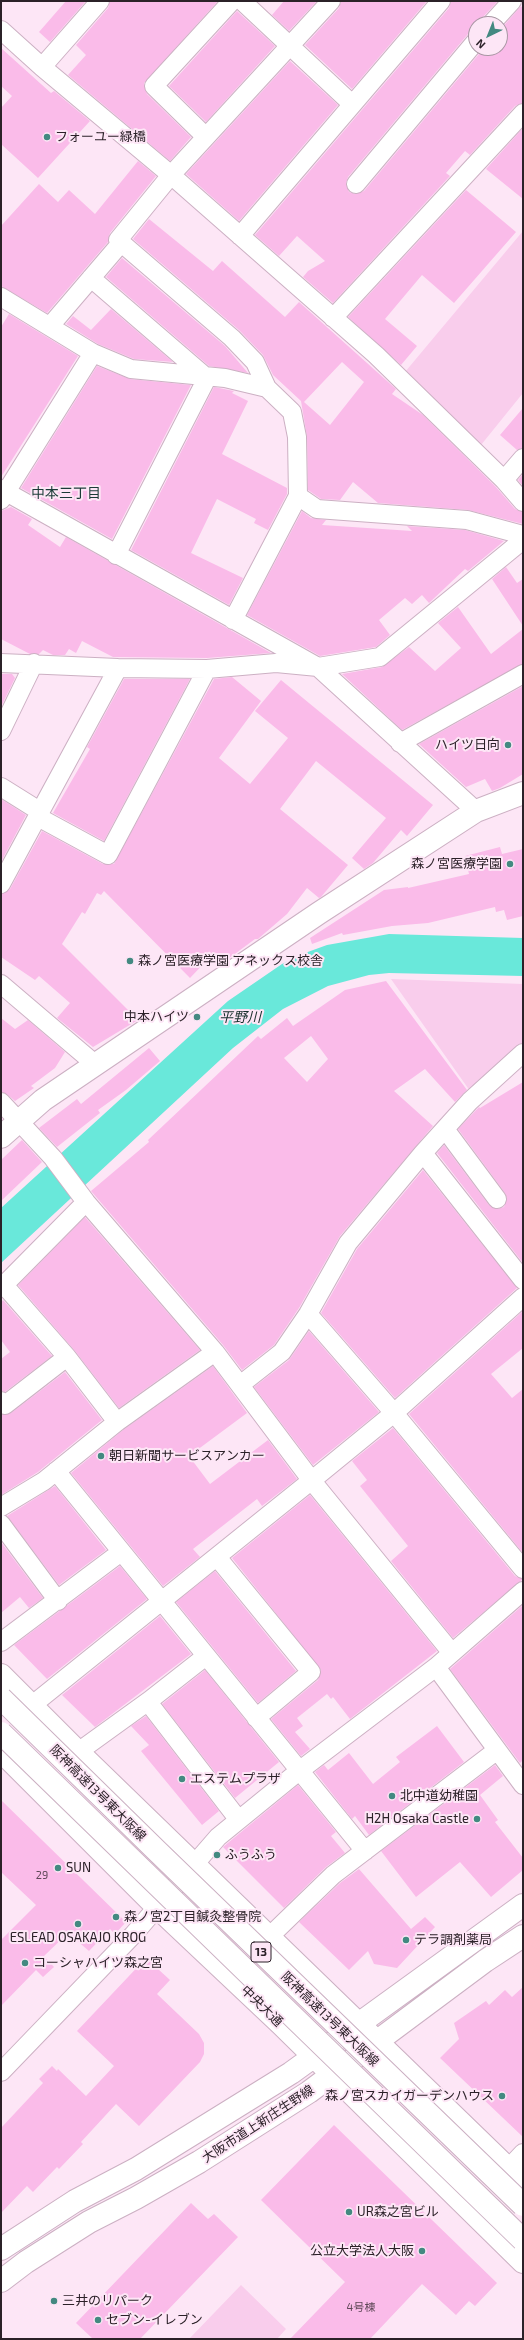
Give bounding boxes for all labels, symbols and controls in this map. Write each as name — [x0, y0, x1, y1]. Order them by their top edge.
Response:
north arrow — [468, 16, 508, 56]
text: N — [473, 37, 488, 52]
place label: フォーユー緑橋 — [55, 129, 146, 145]
marker: フォーユー緑橋 — [42, 132, 52, 142]
district label: 中本三丁目 — [31, 485, 101, 501]
place label: ハイツ日向 — [435, 737, 500, 753]
marker: ハイツ日向 — [503, 740, 513, 750]
place label: 森ノ宮医療学園 — [411, 856, 502, 872]
marker: 森ノ宮医療学園 — [505, 859, 515, 869]
place label: 森ノ宮医療学園 アネックス校舎 — [138, 953, 323, 969]
marker: 森ノ宮医療学園 アネックス校舎 — [125, 956, 135, 966]
place label: 中本ハイツ — [124, 1009, 189, 1025]
water label: 平野川 — [219, 1009, 261, 1025]
marker: 中本ハイツ — [192, 1012, 202, 1022]
place label: 朝日新聞サービスアンカー — [109, 1448, 265, 1464]
marker: 朝日新聞サービスアンカー — [96, 1451, 106, 1461]
street label: 阪神高速13号東大阪線 — [47, 1742, 149, 1844]
place label: エステムプラザ — [190, 1771, 281, 1787]
marker: エステムプラザ — [177, 1774, 187, 1784]
place label: 北中道幼稚園 — [400, 1788, 478, 1804]
marker: 北中道幼稚園 — [387, 1791, 397, 1801]
place label: H2H Osaka Castle — [365, 1811, 469, 1827]
marker: H2H Osaka Castle — [472, 1814, 482, 1824]
place label: ふうふう — [225, 1847, 277, 1863]
marker: ふうふう — [212, 1850, 222, 1860]
place label: SUN — [66, 1860, 91, 1876]
marker: SUN — [53, 1863, 63, 1873]
house number: 29 — [36, 1868, 48, 1882]
place label: 森ノ宮2丁目鍼灸整骨院 — [124, 1909, 261, 1925]
marker: 森ノ宮2丁目鍼灸整骨院 — [111, 1912, 121, 1922]
marker: ESLEAD OSAKAJO KROG — [73, 1919, 83, 1929]
place label: ESLEAD OSAKAJO KROG — [10, 1930, 146, 1946]
place label: テラ調剤薬局 — [414, 1932, 492, 1948]
marker: テラ調剤薬局 — [401, 1935, 411, 1945]
road number: 13 — [251, 1942, 271, 1962]
place label: コーシャハイツ森之宮 — [33, 1955, 163, 1971]
marker: コーシャハイツ森之宮 — [20, 1958, 30, 1968]
street label: 阪神高速13号東大阪線 — [278, 1968, 382, 2070]
street label: 中央大通 — [238, 1982, 286, 2030]
street label: 大阪市道上新庄生野線 — [199, 2082, 317, 2166]
place label: 森ノ宮スカイガーデンハウス — [325, 2088, 494, 2104]
marker: 森ノ宮スカイガーデンハウス — [497, 2091, 507, 2101]
place label: UR森之宮ビル — [357, 2204, 439, 2220]
marker: UR森之宮ビル — [344, 2207, 354, 2217]
place label: 公立大学法人大阪 — [310, 2243, 414, 2259]
marker: 公立大学法人大阪 — [417, 2246, 427, 2256]
place label: 三井のリパーク — [62, 2293, 153, 2309]
marker: 三井のリパーク — [49, 2296, 59, 2306]
house number: 4号棟 — [347, 2300, 375, 2314]
place label: セブン-イレブン — [106, 2312, 203, 2328]
marker: セブン-イレブン — [93, 2315, 103, 2325]

